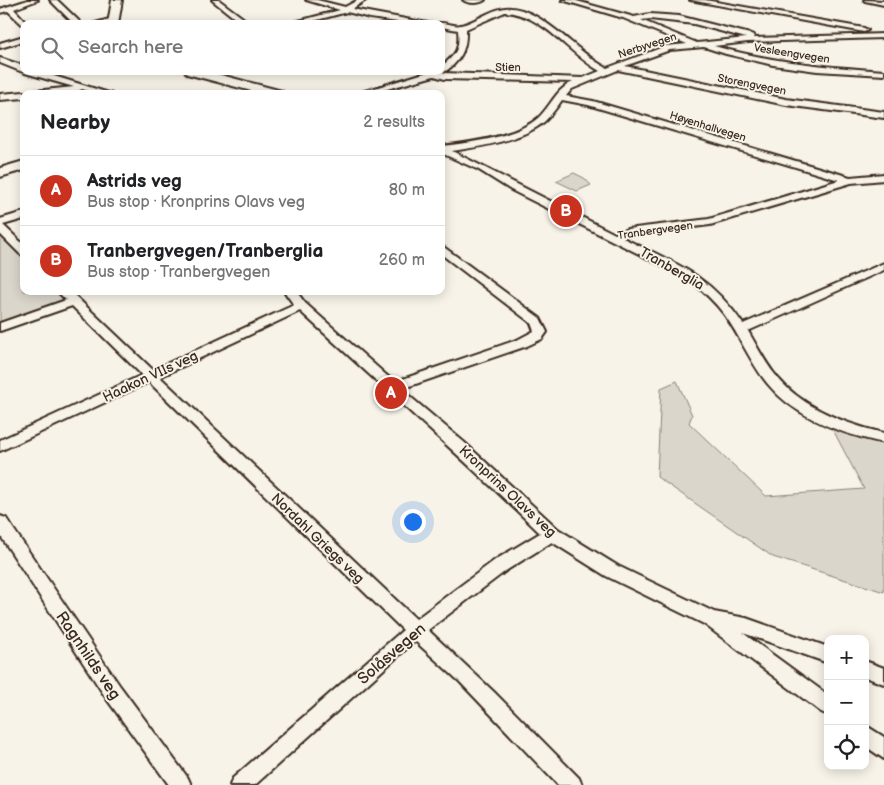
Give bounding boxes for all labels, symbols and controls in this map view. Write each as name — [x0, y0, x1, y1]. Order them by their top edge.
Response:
search box — [20, 20, 445, 75]
street label: Nerbyvegen — [616, 30, 678, 61]
icon: search — [38, 34, 66, 62]
text: Search here — [78, 36, 183, 59]
street label: Vesleengvegen — [753, 41, 831, 66]
street label: Stien — [495, 61, 521, 74]
street label: Storengvegen — [717, 71, 787, 98]
street label: Høyenhallvegen — [668, 109, 748, 144]
text: Nearby — [40, 110, 110, 135]
text: 2 results — [363, 113, 425, 132]
text: Astrids veg — [87, 170, 182, 193]
text: A — [51, 181, 61, 200]
text: 80 m — [389, 181, 425, 200]
pin: B — [550, 192, 582, 230]
text: Bus stop · Kronprins Olavs veg — [87, 193, 305, 212]
street label: Tranbergvegen — [617, 219, 694, 242]
text: Tranbergvegen/Tranberglia — [87, 240, 323, 263]
street label: Tranberglia — [636, 243, 707, 294]
text: B — [50, 251, 62, 270]
text: 260 m — [379, 251, 425, 270]
text: Bus stop · Tranbergvegen — [87, 263, 270, 282]
street label: Haakon VIIs veg — [100, 347, 200, 406]
pin: A — [375, 374, 407, 412]
street label: Kronprins Olavs veg — [456, 442, 560, 541]
street label: Nordahl Griegs veg — [268, 490, 368, 587]
your location — [400, 509, 426, 535]
street label: Ragnhilds veg — [51, 608, 124, 704]
street label: Solåsvegen — [354, 619, 430, 689]
map controls — [824, 635, 869, 770]
button: + — [824, 635, 869, 680]
button: − — [824, 680, 869, 725]
button: locate — [824, 725, 869, 770]

